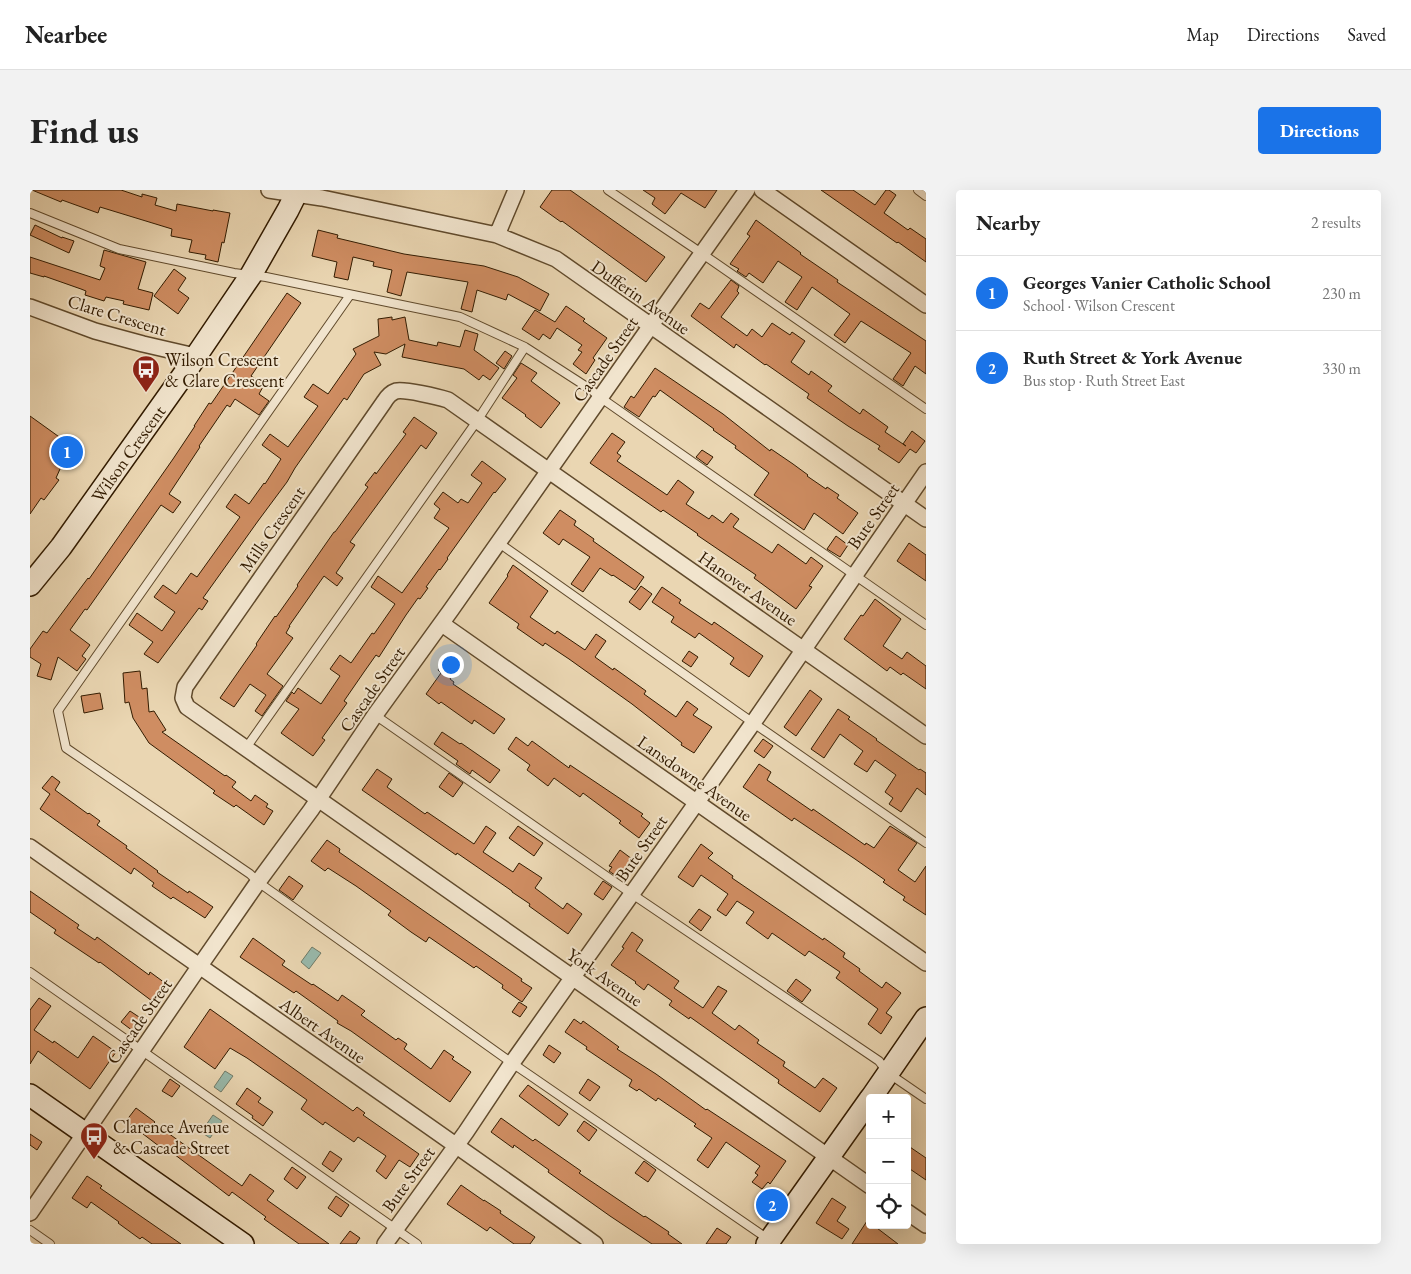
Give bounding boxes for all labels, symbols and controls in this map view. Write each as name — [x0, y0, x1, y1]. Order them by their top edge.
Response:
text: Nearbee — [25, 19, 107, 50]
text: Map — [1187, 23, 1219, 46]
text: Directions — [1247, 23, 1319, 46]
text: Saved — [1347, 23, 1386, 46]
button: Directions — [1258, 107, 1381, 154]
text: Find us — [30, 108, 139, 153]
text: Nearby — [976, 209, 1040, 236]
text: 2 results — [1311, 212, 1361, 233]
street label: Dufferin Avenue — [587, 255, 695, 339]
text: Georges Vanier Catholic School — [1023, 270, 1271, 295]
text: 1 — [988, 283, 996, 304]
text: 230 m — [1322, 283, 1361, 304]
street label: Clare Crescent — [65, 289, 169, 341]
text: School · Wilson Crescent — [1023, 295, 1175, 316]
street label: Cascade Street — [567, 311, 643, 406]
text: Ruth Street & York Avenue — [1023, 345, 1242, 370]
place label: Wilson Crescent & Clare Crescent — [165, 348, 284, 392]
bus stop icon: Wilson Crescent & Clare Crescent — [131, 354, 161, 393]
text: 2 — [988, 358, 996, 379]
text: 330 m — [1322, 358, 1361, 379]
text: Bus stop · Ruth Street East — [1023, 370, 1185, 391]
street label: Wilson Crescent — [85, 400, 170, 506]
pin: 1 — [51, 433, 83, 471]
street label: Bute Street — [842, 478, 904, 554]
street label: Mills Crescent — [234, 481, 310, 576]
street label: Hanover Avenue — [694, 545, 802, 631]
street label: Cascade Street — [334, 641, 410, 736]
your location — [438, 652, 464, 678]
street label: Lansdowne Avenue — [633, 730, 757, 826]
street label: Bute Street — [610, 810, 672, 886]
street label: York Avenue — [563, 943, 647, 1011]
street label: Cascade Street — [101, 973, 177, 1068]
street label: Albert Avenue — [275, 991, 371, 1068]
map controls — [866, 1094, 911, 1229]
button: + — [866, 1094, 911, 1139]
place label: Clarence Avenue & Cascade Street — [113, 1115, 230, 1159]
bus stop icon: Clarence Avenue & Cascade Street — [79, 1121, 109, 1160]
button: − — [866, 1139, 911, 1184]
street label: Bute Street — [376, 1141, 440, 1216]
button: locate — [866, 1184, 911, 1229]
pin: 2 — [756, 1186, 788, 1224]

